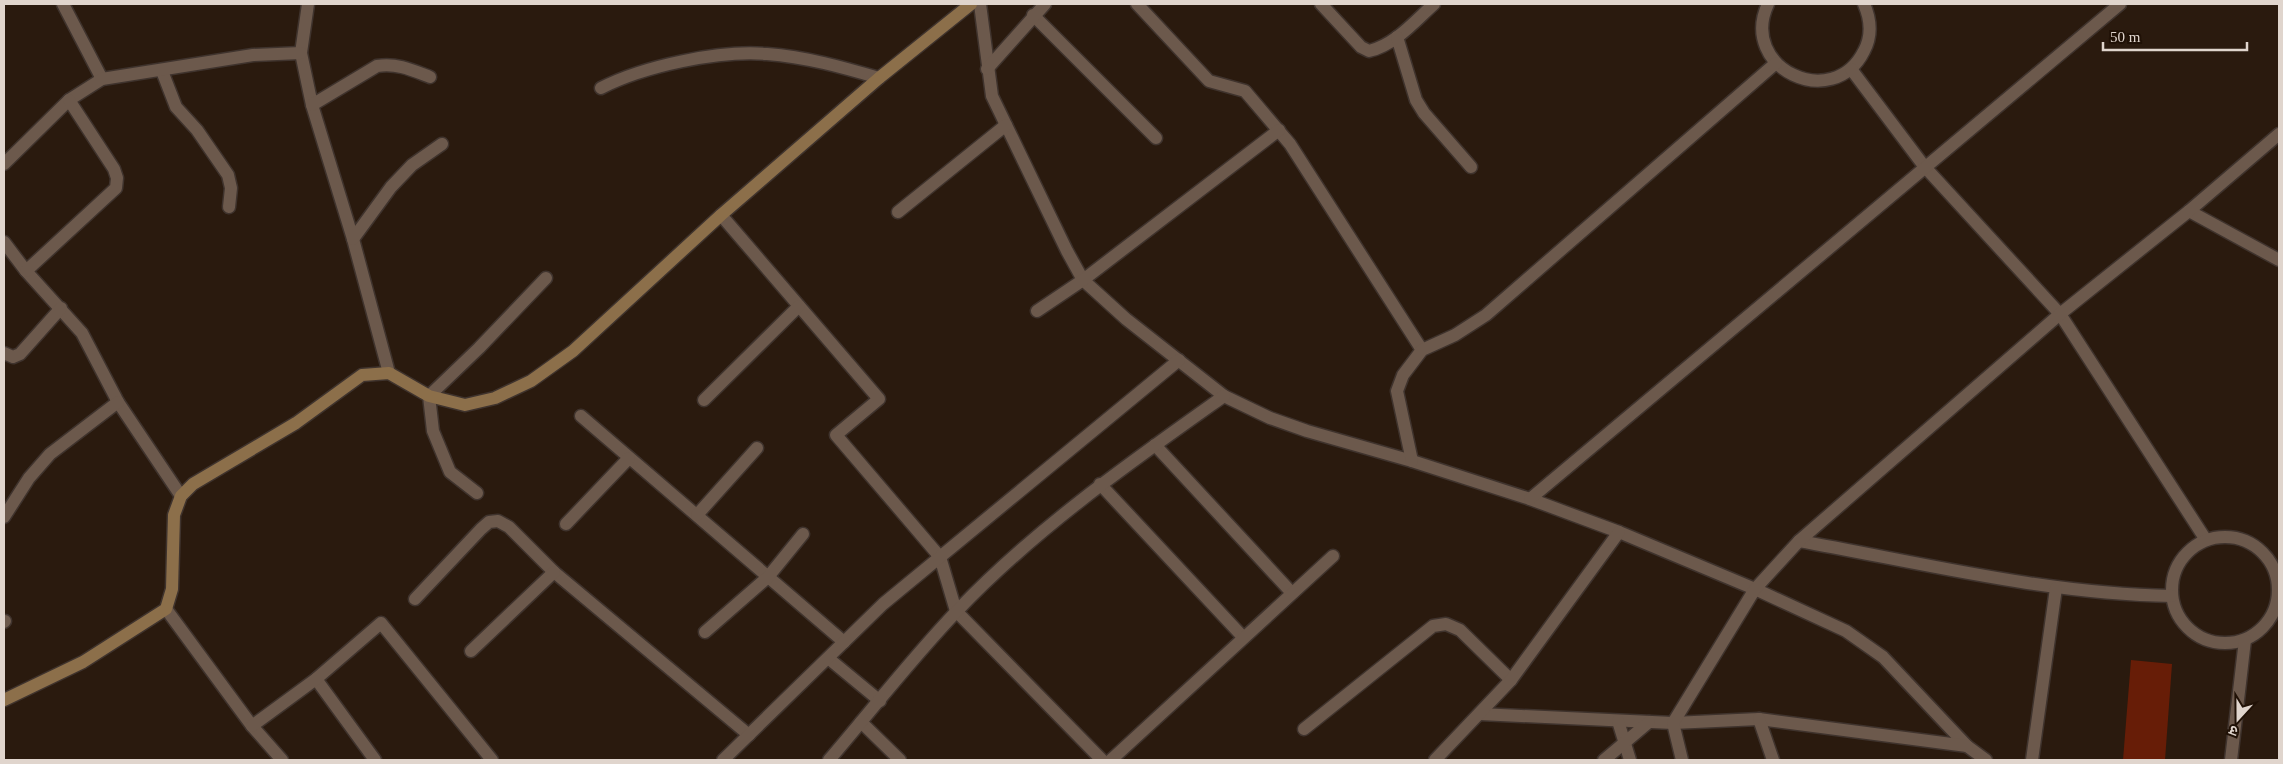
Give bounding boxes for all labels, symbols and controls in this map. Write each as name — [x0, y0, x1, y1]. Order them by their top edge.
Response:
scale bar — [2103, 20, 2247, 52]
text: 50 m — [2110, 29, 2141, 45]
north arrow — [2213, 694, 2263, 744]
text: उ — [2226, 722, 2240, 739]

